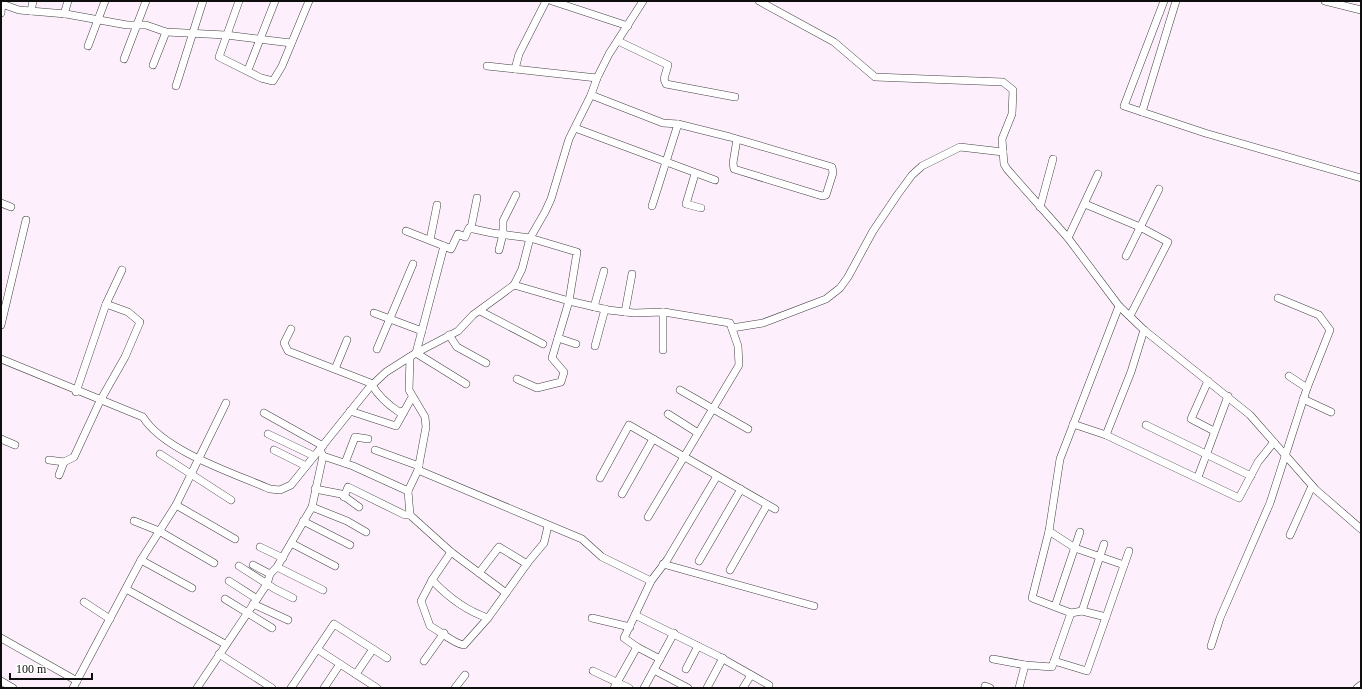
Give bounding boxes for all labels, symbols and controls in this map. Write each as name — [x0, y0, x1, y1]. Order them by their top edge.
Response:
scale bar — [10, 655, 92, 681]
text: 100 m — [16, 662, 47, 676]

